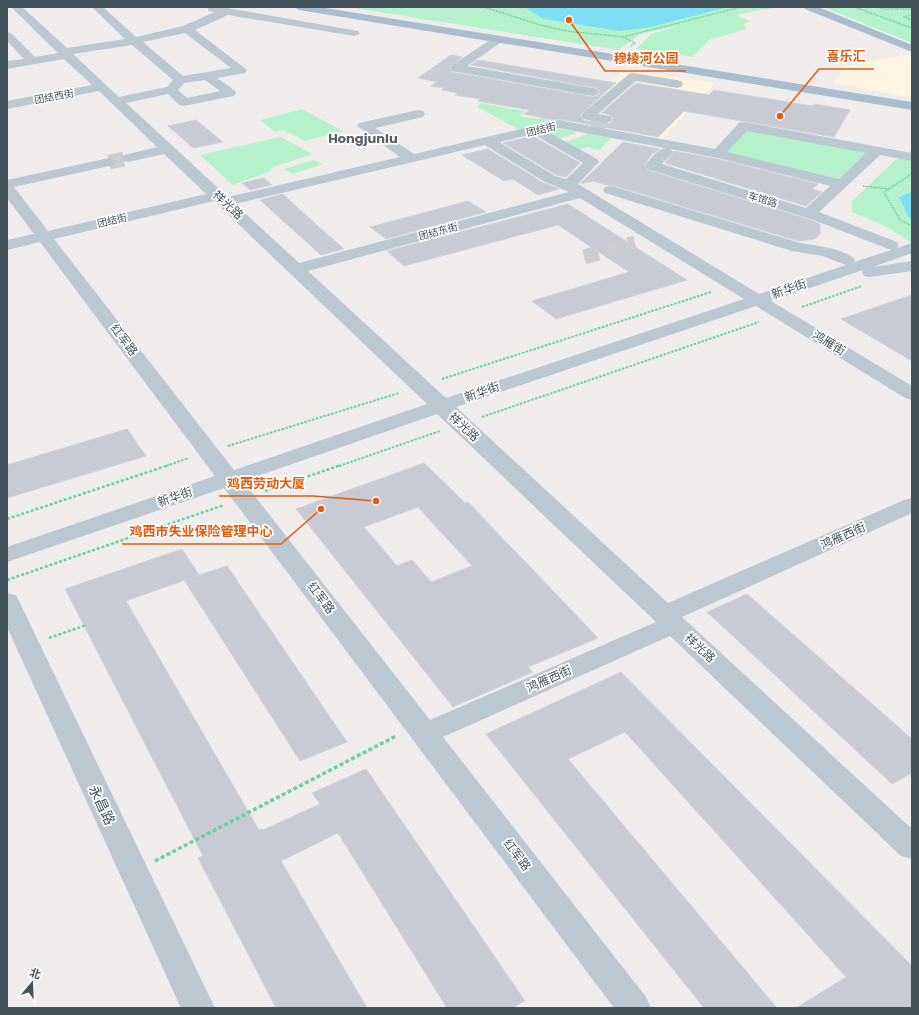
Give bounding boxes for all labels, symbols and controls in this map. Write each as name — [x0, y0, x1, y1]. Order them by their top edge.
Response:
callout: 喜乐汇 — [819, 44, 874, 69]
callout: 穆棱河公园 — [605, 46, 686, 71]
text: 喜乐汇 — [826, 47, 866, 66]
text: 穆棱河公园 — [613, 49, 679, 68]
street label: 团结西街 — [33, 86, 75, 107]
street label: 团结街 — [525, 119, 557, 140]
district label: Hongjunlu — [328, 129, 398, 148]
street label: 祥光路 — [209, 186, 247, 223]
street label: 车馆路 — [746, 188, 779, 211]
street label: 团结街 — [96, 210, 128, 231]
street label: 团结东街 — [417, 219, 459, 244]
street label: 新华街 — [769, 275, 809, 302]
street label: 红军路 — [107, 320, 142, 359]
street label: 鸿雁街 — [809, 326, 849, 359]
street label: 新华街 — [462, 378, 502, 405]
street label: 祥光路 — [445, 408, 483, 445]
callout: 鸡西劳动大厦 — [219, 471, 313, 496]
text: 鸡西劳动大厦 — [227, 474, 305, 493]
street label: 新华街 — [155, 483, 195, 510]
street label: 鸿雁西街 — [817, 518, 868, 553]
callout: 鸡西市失业保险管理中心 — [122, 519, 281, 544]
text: 鸡西市失业保险管理中心 — [129, 522, 273, 541]
street label: 红军路 — [304, 578, 339, 617]
street label: 祥光路 — [681, 629, 719, 666]
street label: 鸿雁西街 — [523, 661, 574, 696]
street label: 永昌路 — [84, 782, 120, 828]
street label: 红军路 — [500, 835, 535, 874]
north arrow — [12, 963, 52, 1003]
text: 北 — [27, 964, 43, 983]

